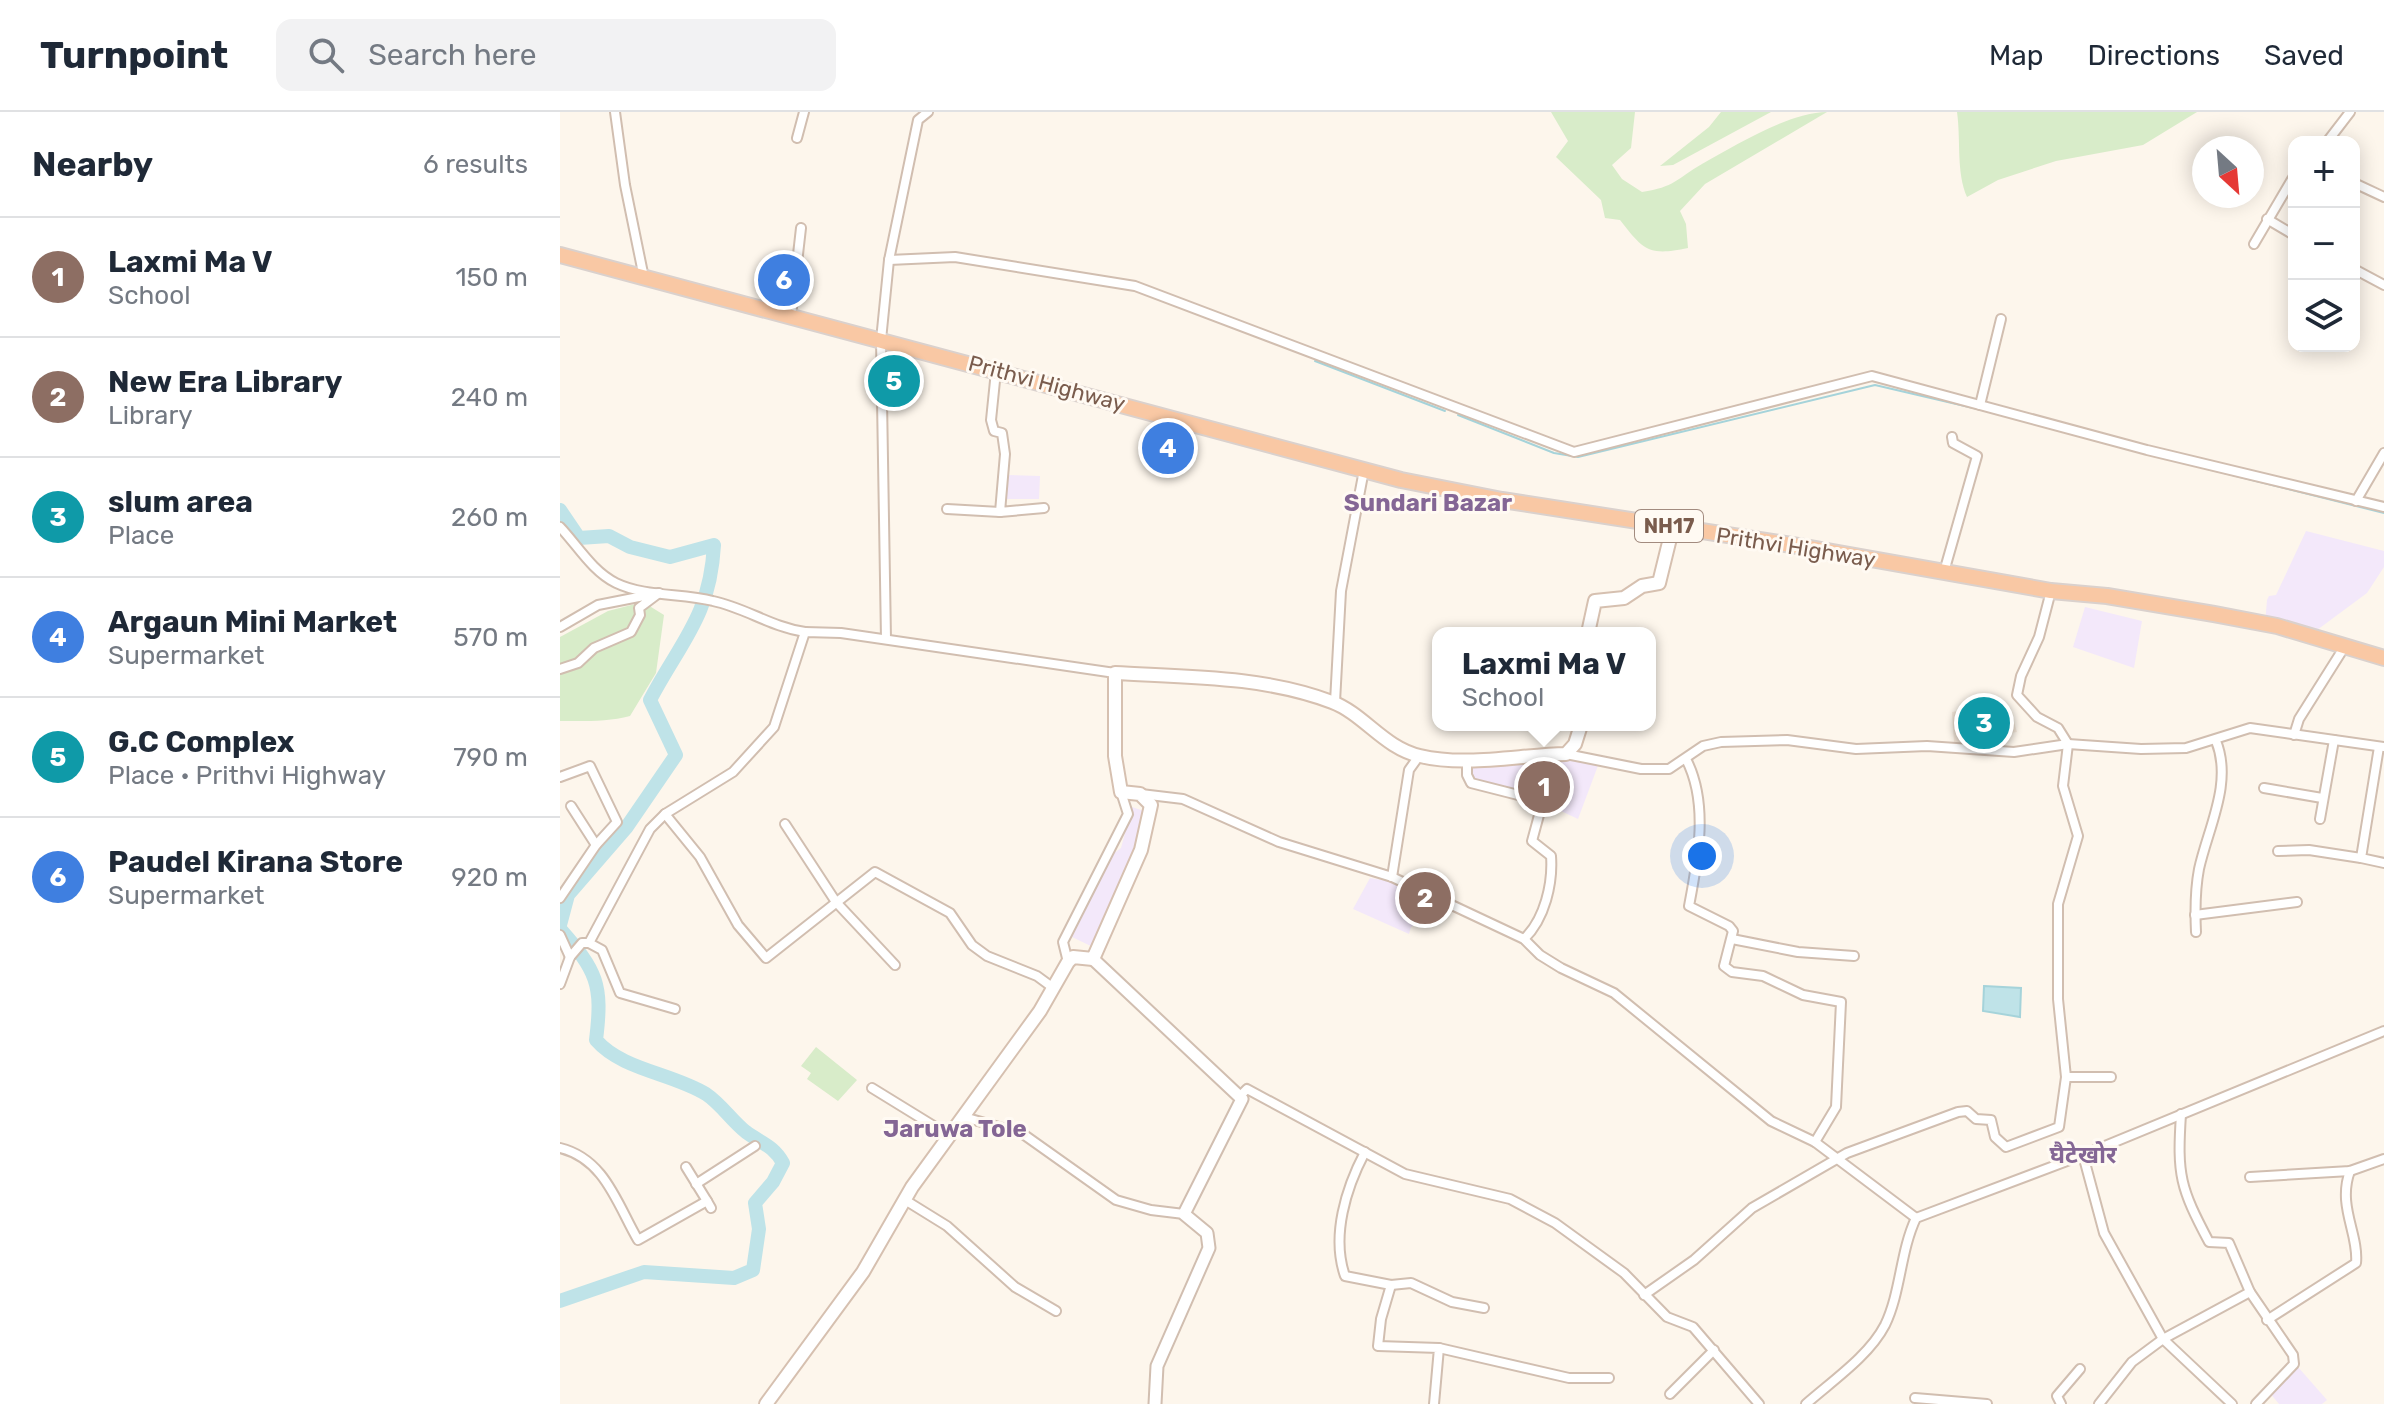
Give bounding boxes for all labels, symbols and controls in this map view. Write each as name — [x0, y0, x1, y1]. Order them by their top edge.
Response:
search box — [276, 19, 836, 91]
text: Turnpoint — [40, 32, 228, 78]
icon: search — [304, 33, 348, 77]
text: Search here — [368, 37, 536, 73]
text: Map — [1989, 39, 2043, 72]
text: Directions — [2087, 39, 2220, 72]
text: Saved — [2264, 39, 2344, 72]
north arrow — [2192, 136, 2264, 208]
map controls — [2288, 136, 2360, 352]
button: + — [2288, 136, 2360, 208]
text: Nearby — [32, 144, 153, 185]
text: 6 results — [423, 149, 528, 180]
button: − — [2288, 208, 2360, 280]
text: Laxmi Ma V — [108, 244, 273, 280]
pin: 6 — [758, 250, 810, 310]
text: 1 — [52, 262, 64, 293]
text: 150 m — [455, 262, 528, 293]
text: School — [108, 280, 191, 311]
button: layers — [2288, 280, 2360, 352]
street label: Prithvi Highway — [966, 350, 1128, 417]
pin: 5 — [868, 351, 920, 411]
text: New Era Library — [108, 364, 342, 400]
text: 2 — [50, 382, 66, 413]
text: 240 m — [451, 382, 528, 413]
text: Library — [108, 400, 193, 431]
pin: 4 — [1142, 418, 1194, 478]
text: slum area — [108, 484, 253, 520]
district label: Sundari Bazar — [1344, 489, 1512, 517]
text: 3 — [49, 502, 67, 533]
text: 260 m — [451, 502, 528, 533]
road number: NH17 — [1635, 510, 1703, 542]
text: Place — [108, 520, 174, 551]
street label: Prithvi Highway — [1714, 522, 1878, 573]
text: Argaun Mini Market — [108, 604, 397, 640]
text: 4 — [49, 622, 67, 653]
text: 570 m — [453, 622, 528, 653]
popup — [1432, 627, 1656, 731]
text: Supermarket — [108, 640, 265, 671]
text: Laxmi Ma V — [1462, 646, 1626, 682]
text: School — [1462, 682, 1544, 713]
pin: 3 — [1958, 693, 2010, 753]
text: G.C Complex — [108, 724, 294, 760]
text: 5 — [50, 742, 66, 773]
text: 790 m — [453, 742, 528, 773]
pin: 1 — [1518, 757, 1570, 817]
text: Place · Prithvi Highway — [108, 760, 386, 791]
your location — [1682, 836, 1722, 876]
text: Paudel Kirana Store — [108, 844, 403, 880]
text: 6 — [50, 862, 66, 893]
text: 920 m — [451, 862, 528, 893]
pin: 2 — [1399, 868, 1451, 928]
text: Supermarket — [108, 880, 265, 911]
district label: Jaruwa Tole — [883, 1115, 1027, 1143]
district label: घैटेखोर — [2049, 1141, 2117, 1169]

